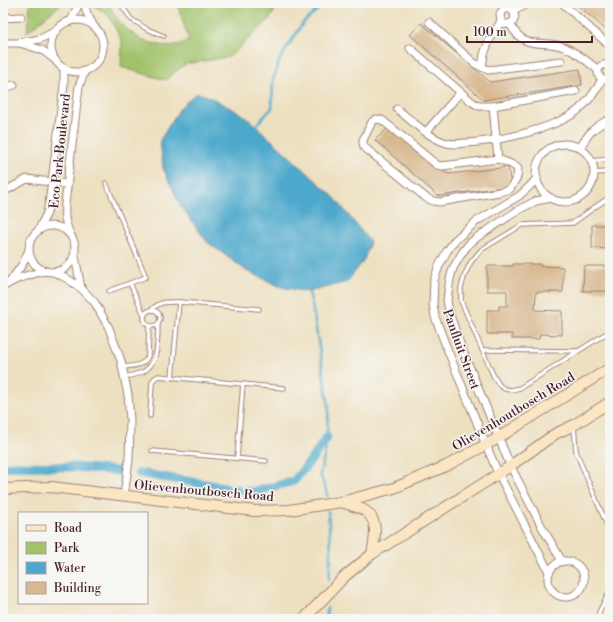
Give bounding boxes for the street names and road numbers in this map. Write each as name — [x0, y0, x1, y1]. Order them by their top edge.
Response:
street label: Eco Park Boulevard — [46, 92, 74, 209]
street label: Panfluit Street — [439, 307, 483, 392]
street label: Olievenhoutbosch Road — [449, 369, 578, 455]
street label: Olievenhoutbosch Road — [133, 477, 275, 505]

